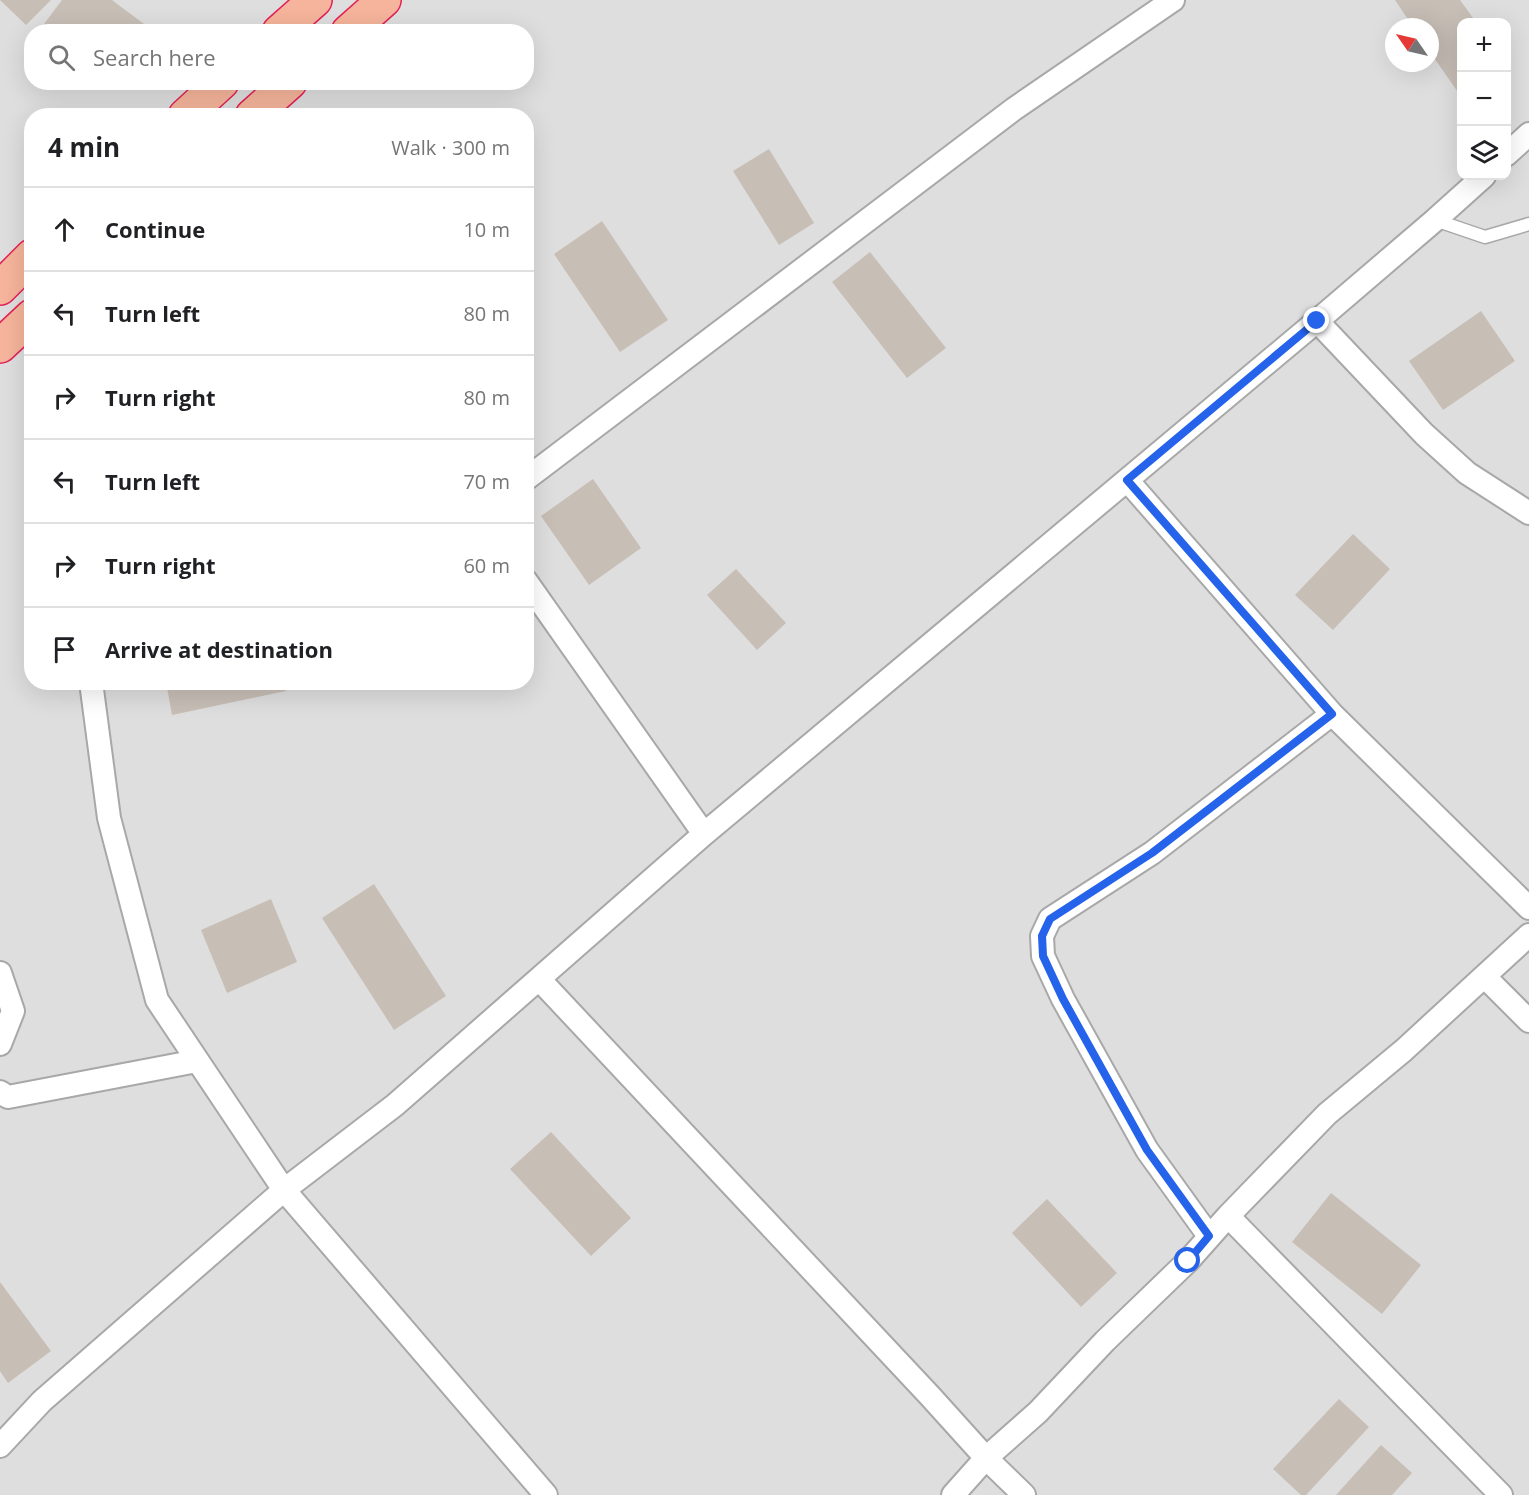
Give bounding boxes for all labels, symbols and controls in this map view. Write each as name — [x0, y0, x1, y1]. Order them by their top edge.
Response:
north arrow — [1385, 18, 1439, 72]
map controls — [1457, 18, 1511, 180]
button: + — [1457, 18, 1511, 72]
search box — [24, 24, 534, 90]
icon: search — [45, 41, 78, 74]
text: Search here — [93, 42, 216, 72]
button: − — [1457, 72, 1511, 126]
button: layers — [1457, 126, 1511, 180]
text: 4 min — [48, 129, 120, 165]
text: Walk · 300 m — [391, 134, 510, 161]
icon: ahead — [48, 213, 81, 246]
text: Continue — [105, 214, 205, 244]
text: 10 m — [463, 216, 510, 243]
icon: left — [48, 297, 81, 330]
text: Turn left — [105, 298, 200, 328]
text: 80 m — [463, 300, 510, 327]
route end — [1303, 307, 1329, 333]
icon: right — [48, 381, 81, 414]
text: Turn right — [105, 382, 216, 412]
text: 80 m — [463, 384, 510, 411]
icon: left — [48, 465, 81, 498]
text: Turn left — [105, 466, 200, 496]
text: 70 m — [463, 468, 510, 495]
icon: right — [48, 549, 81, 582]
text: Turn right — [105, 550, 216, 580]
text: 60 m — [463, 552, 510, 579]
icon: arrive — [48, 633, 81, 666]
text: Arrive at destination — [105, 634, 333, 664]
route start — [1174, 1247, 1200, 1273]

